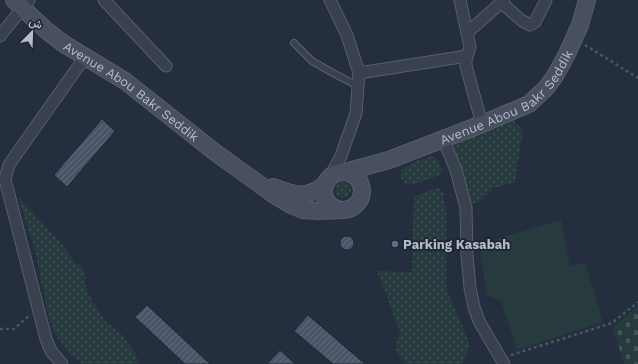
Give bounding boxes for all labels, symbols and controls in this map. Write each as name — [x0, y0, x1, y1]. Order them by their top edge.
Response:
north arrow — [12, 12, 52, 52]
text: ش — [27, 15, 44, 32]
street label: Avenue Abou Bakr Seddik — [61, 38, 203, 145]
street label: Avenue Abou Bakr Seddik — [438, 47, 576, 147]
place label: Parking Kasabah — [403, 237, 510, 252]
marker: Parking Kasabah — [390, 239, 400, 249]

